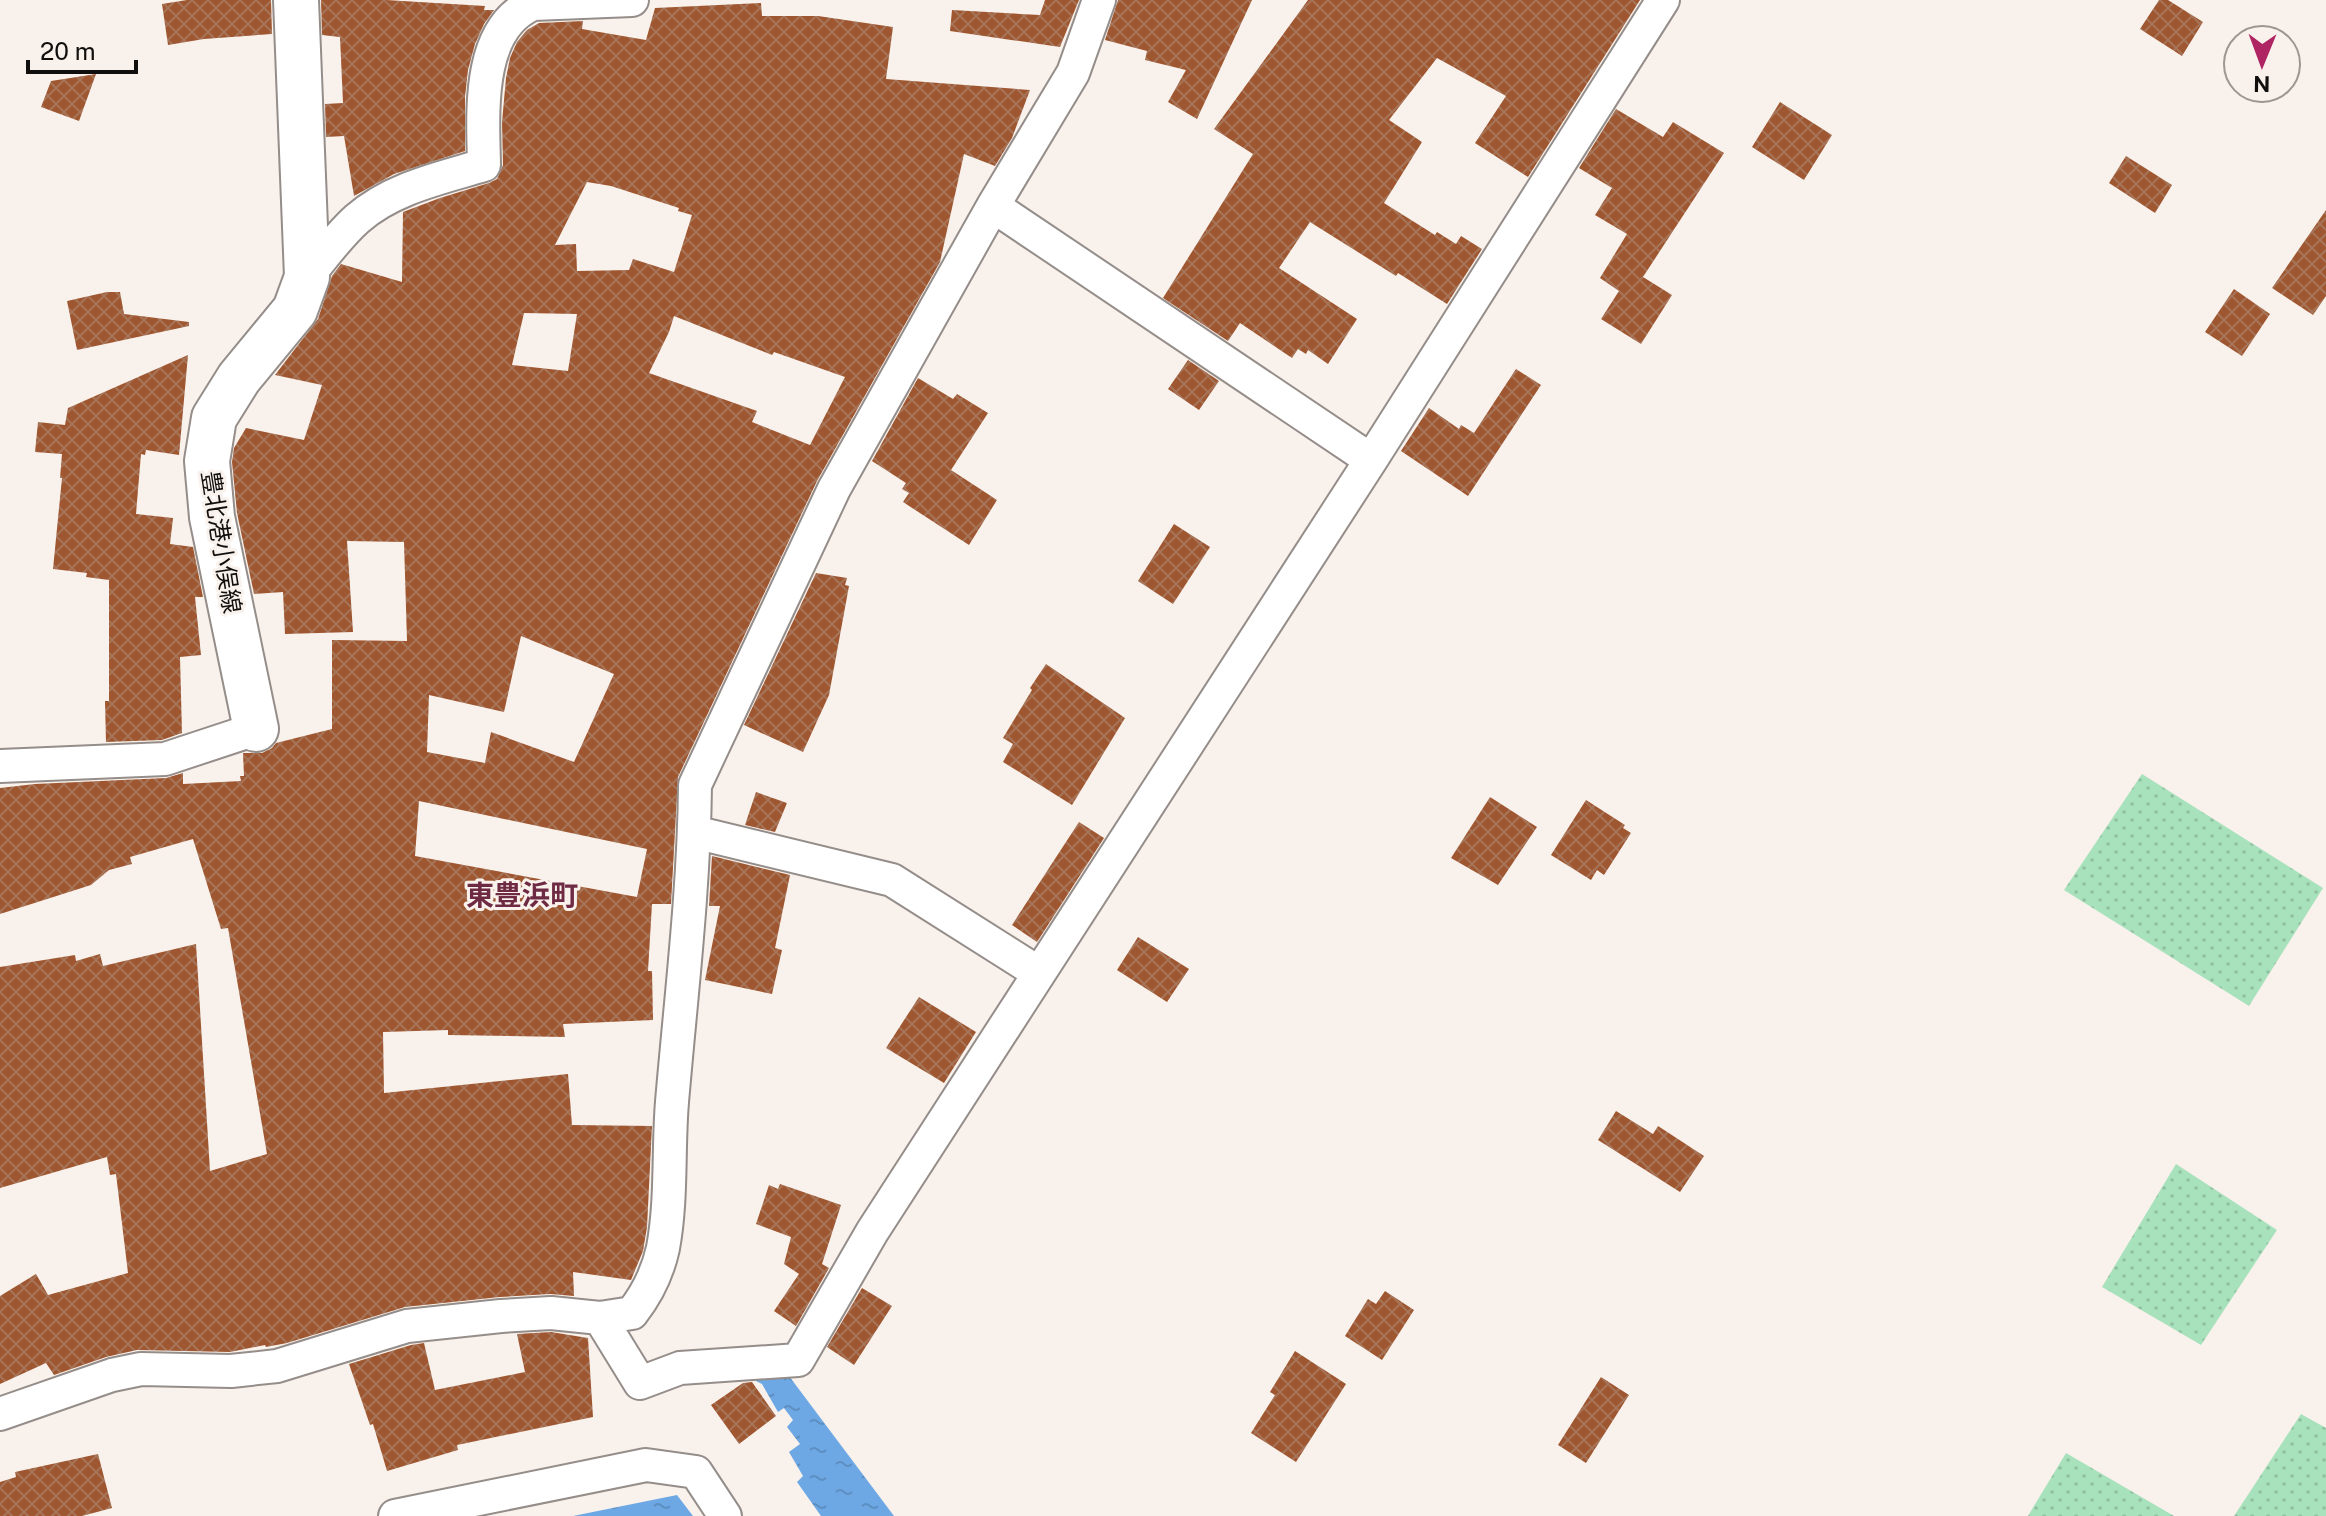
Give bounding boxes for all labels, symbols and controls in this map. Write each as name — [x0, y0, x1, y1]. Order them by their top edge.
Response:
scale bar — [28, 24, 136, 74]
north arrow — [2222, 24, 2302, 104]
text: 20 m — [40, 37, 96, 65]
text: N — [2253, 71, 2270, 97]
street label: 豊北港小俣線 — [197, 469, 247, 615]
district label: 東豊浜町 — [466, 878, 578, 911]

